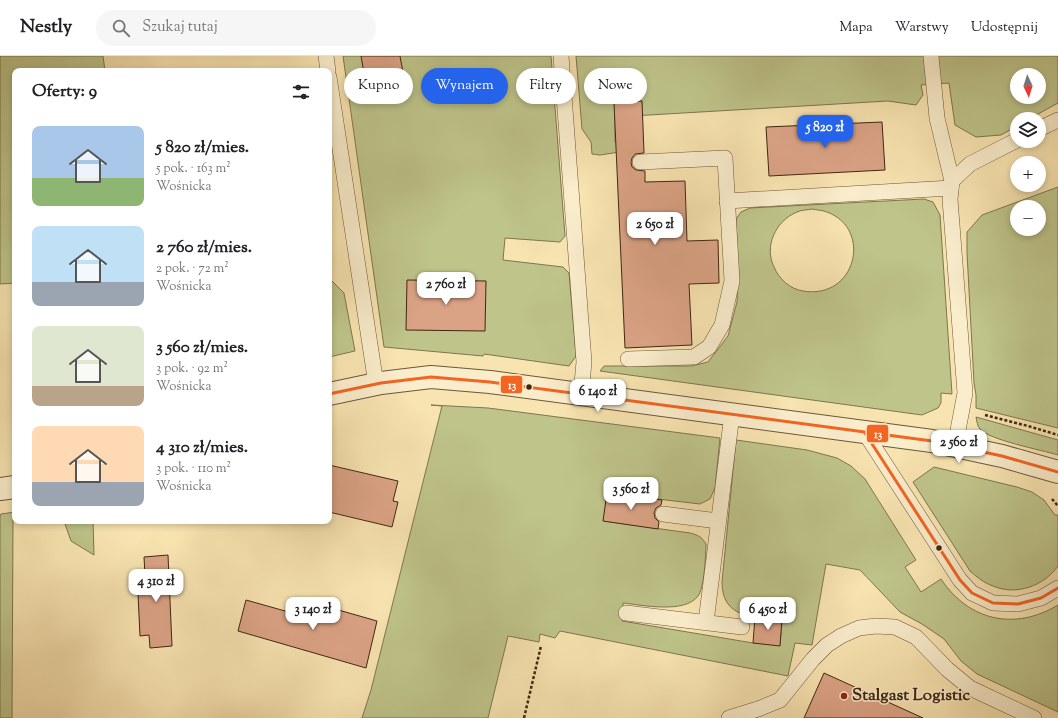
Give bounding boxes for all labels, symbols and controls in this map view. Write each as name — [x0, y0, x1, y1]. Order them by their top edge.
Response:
search box — [96, 10, 376, 46]
text: Nestly — [20, 14, 72, 41]
icon: search — [110, 17, 132, 39]
text: Szukaj tutaj — [142, 17, 218, 38]
text: Mapa — [839, 18, 873, 38]
text: Warstwy — [895, 18, 949, 38]
text: Udostępnij — [971, 18, 1038, 38]
chip: Kupno — [344, 68, 413, 104]
chip: Wynajem — [421, 68, 508, 104]
chip: Filtry — [516, 68, 576, 104]
chip: Nowe — [584, 68, 647, 104]
north arrow — [1010, 68, 1046, 104]
map controls — [1010, 68, 1046, 236]
text: Oferty: 9 — [32, 80, 97, 104]
icon: filters — [290, 81, 312, 103]
button: layers — [1010, 112, 1046, 148]
pin: 5 820 zł — [784, 115, 866, 149]
text: 5 820 zł — [806, 119, 844, 137]
text: 5 820 zł/mies. — [156, 136, 249, 160]
icon: home — [64, 142, 112, 190]
button: + — [1010, 156, 1046, 192]
text: 5 pok. · 163 m² — [156, 160, 231, 178]
text: Wośnicka — [156, 178, 212, 196]
button: − — [1010, 200, 1046, 236]
pin: 2 650 zł — [614, 212, 696, 246]
text: 2 650 zł — [636, 216, 674, 234]
text: 2 760 zł/mies. — [156, 236, 252, 260]
icon: home — [64, 242, 112, 290]
text: 2 pok. · 72 m² — [156, 260, 229, 278]
pin: 2 760 zł — [405, 272, 487, 306]
text: 2 760 zł — [426, 276, 466, 294]
text: Wośnicka — [156, 278, 212, 296]
text: 3 560 zł/mies. — [156, 336, 248, 360]
icon: home — [64, 342, 112, 390]
text: 3 pok. · 92 m² — [156, 360, 228, 378]
line badge: 13 — [500, 375, 523, 394]
text: Wośnicka — [156, 378, 212, 396]
text: 13 — [507, 378, 517, 394]
pin: 6 140 zł — [557, 379, 639, 413]
unlabelled marker — [524, 382, 534, 392]
text: 6 140 zł — [579, 383, 617, 401]
line badge: 13 — [866, 424, 889, 443]
text: 13 — [873, 427, 883, 443]
pin: 2 560 zł — [918, 430, 1000, 464]
text: 2 560 zł — [940, 434, 978, 452]
text: 4 310 zł/mies. — [156, 436, 248, 460]
icon: home — [64, 442, 112, 490]
text: 3 pok. · 110 m² — [156, 460, 231, 478]
pin: 3 560 zł — [590, 477, 672, 511]
text: Wośnicka — [156, 478, 212, 496]
text: 3 560 zł — [612, 481, 650, 499]
unlabelled marker — [934, 543, 944, 553]
pin: 4 310 zł — [115, 569, 197, 603]
text: 4 310 zł — [137, 573, 175, 591]
pin: 3 140 zł — [272, 597, 354, 631]
pin: 6 450 zł — [727, 597, 809, 631]
text: 3 140 zł — [294, 601, 332, 619]
text: 6 450 zł — [749, 601, 787, 619]
place label: Stalgast Logistic — [852, 684, 971, 708]
marker: Stalgast Logistic — [839, 691, 849, 701]

